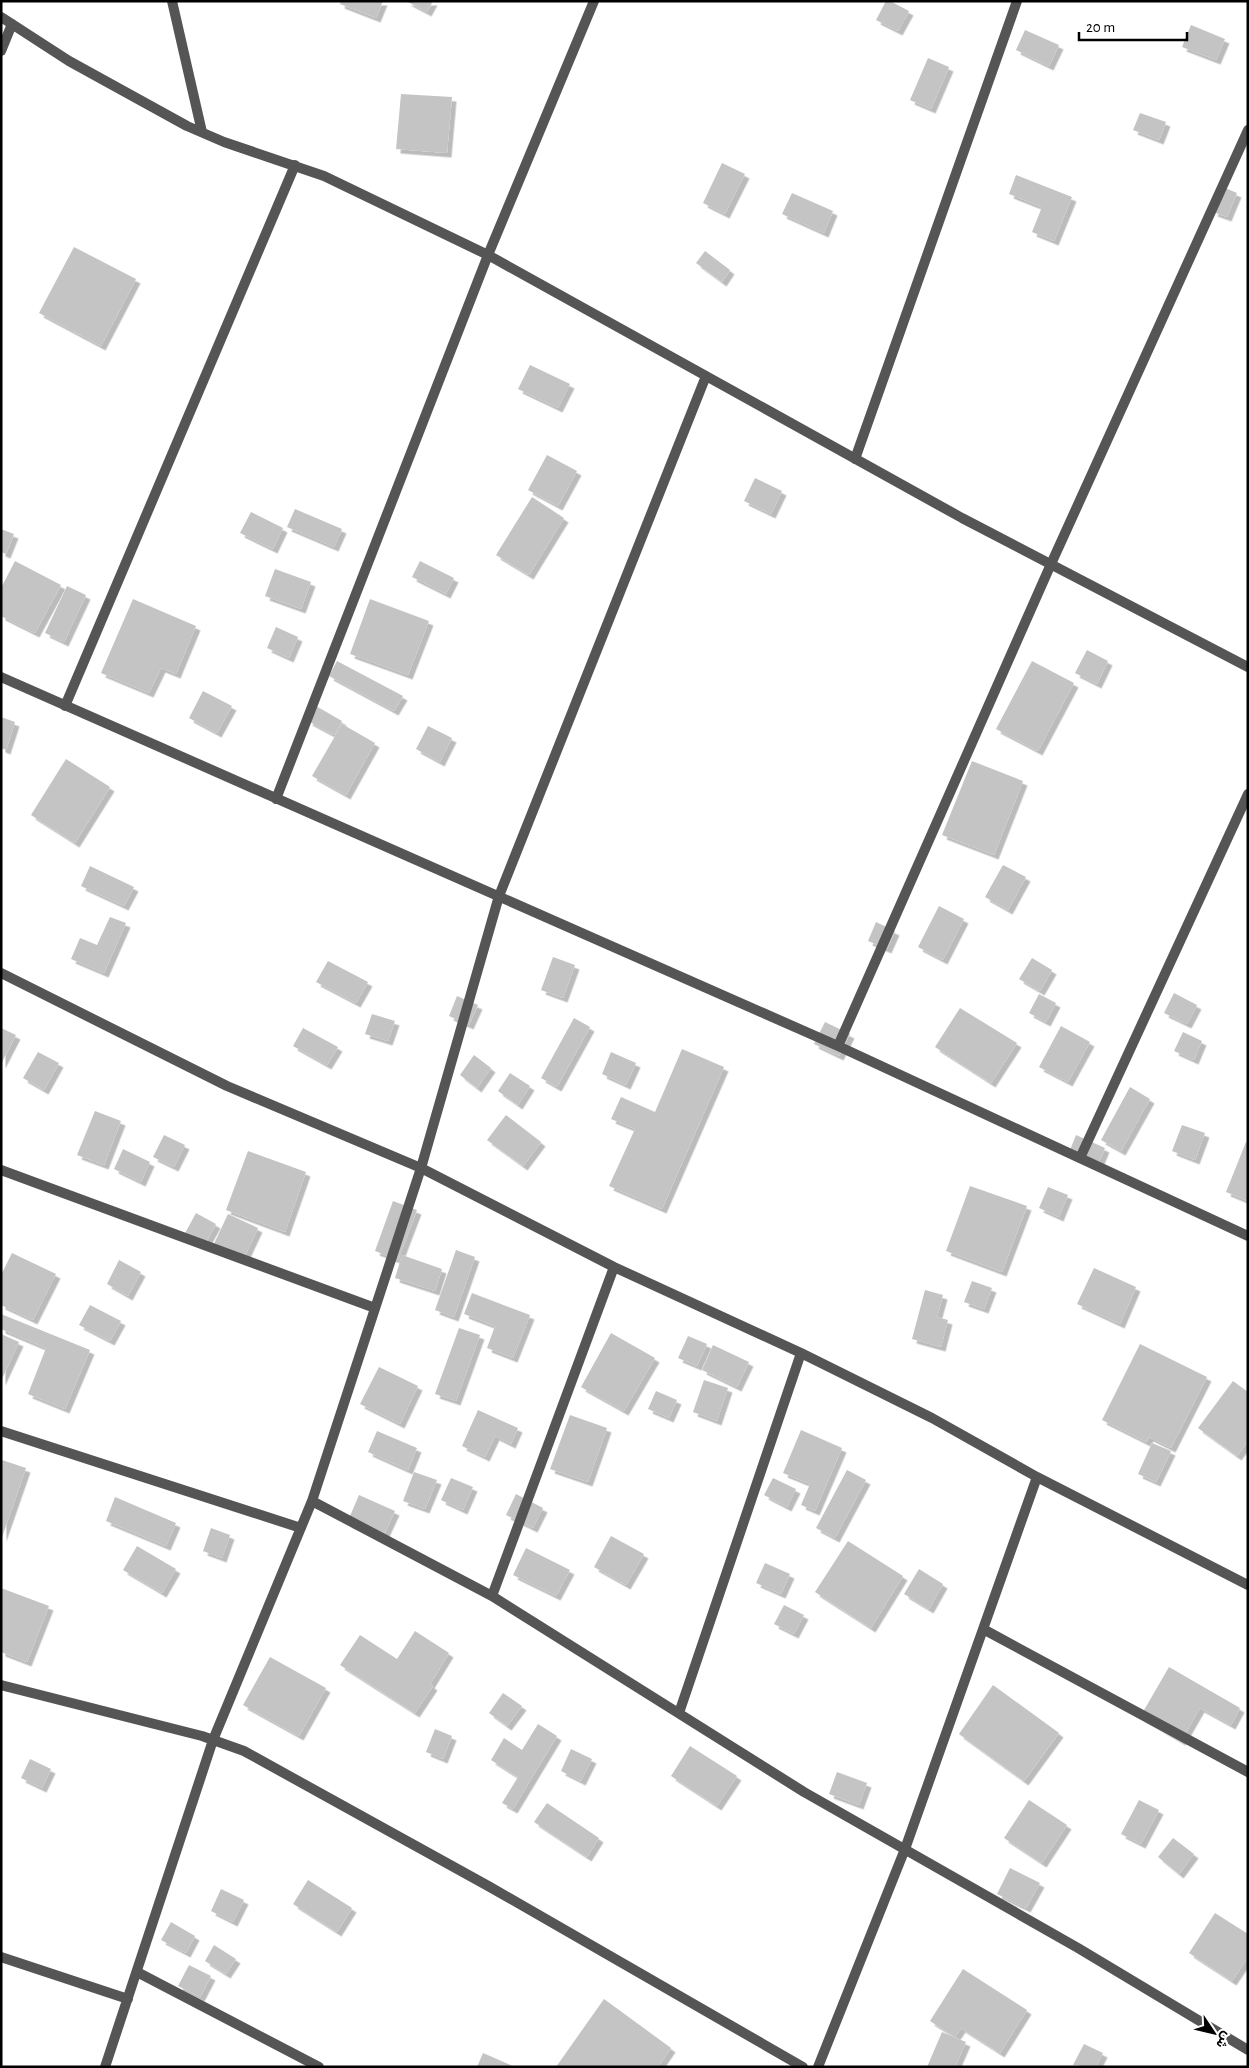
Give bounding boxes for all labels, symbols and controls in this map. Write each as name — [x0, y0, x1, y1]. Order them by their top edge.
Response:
scale bar — [1079, 10, 1186, 42]
text: 20 m — [1086, 20, 1115, 35]
north arrow — [1189, 2008, 1239, 2058]
text: ش — [1212, 2028, 1234, 2051]

